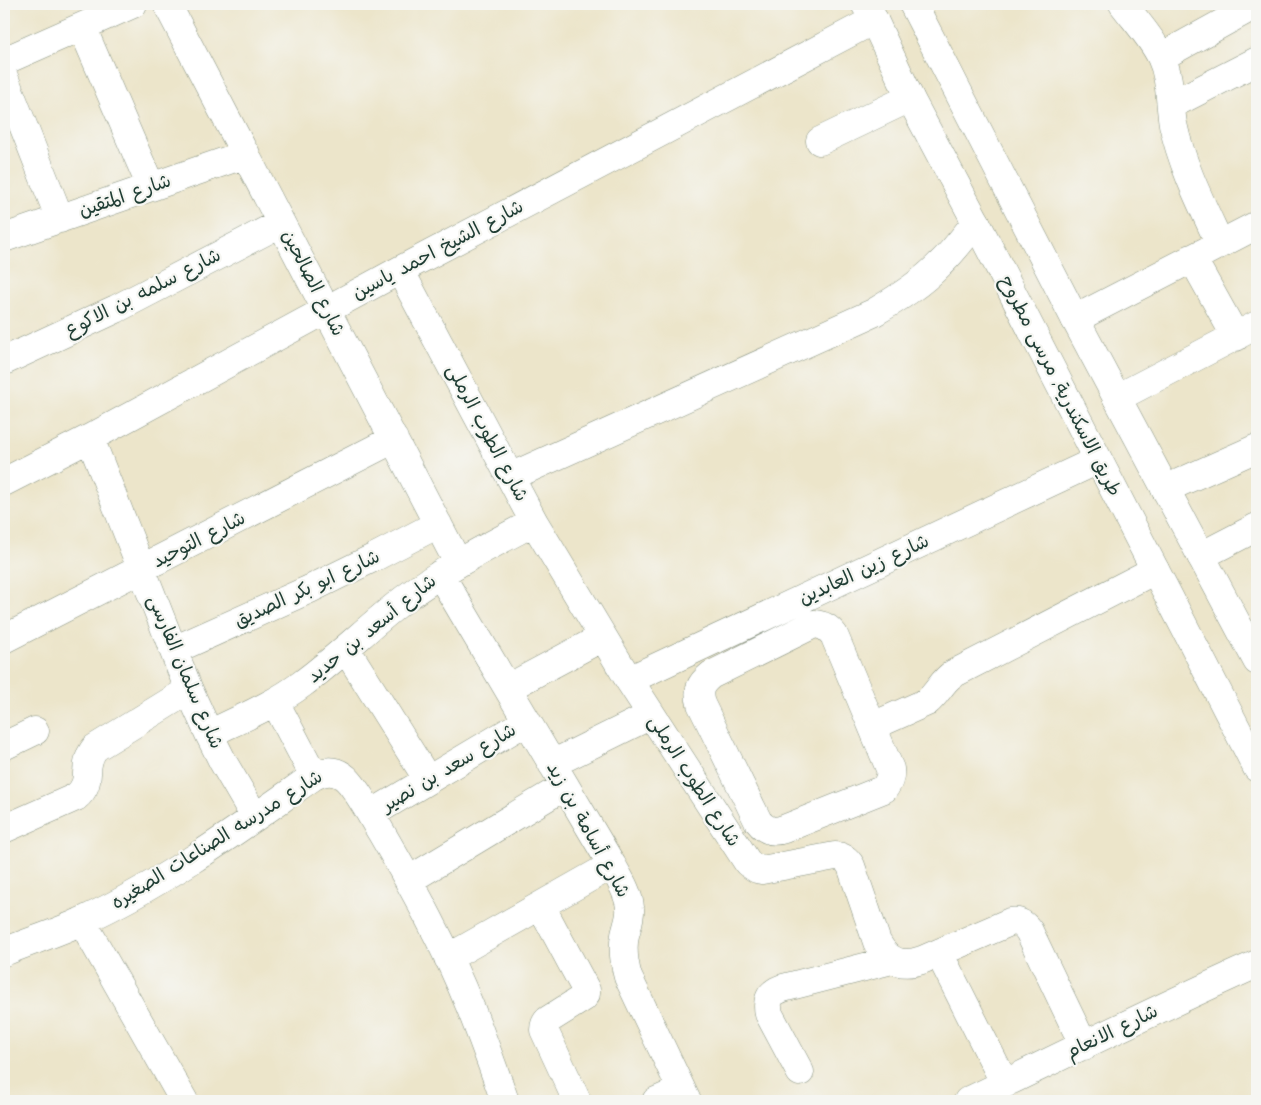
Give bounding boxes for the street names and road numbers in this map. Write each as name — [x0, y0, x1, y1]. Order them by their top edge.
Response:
street label: شارع المتقين — [75, 168, 175, 224]
street label: شارع الشيخ احمد ياسين — [347, 193, 529, 307]
street label: شارع الصالحين — [275, 225, 351, 341]
street label: شارع سلمه بن الاكوع — [60, 242, 226, 344]
street label: طريق الاسكندرية, مرسى مطروح — [992, 271, 1128, 501]
street label: شارع الطوب الرملى — [439, 359, 535, 507]
street label: شارع التوحيد — [148, 505, 250, 575]
street label: شارع زين العابدين — [794, 528, 934, 612]
street label: شارع ابو بكر الصديق — [230, 543, 384, 635]
street label: شارع أسعد بن حديد — [301, 568, 443, 690]
street label: شارع سلمان الفارسى — [140, 591, 230, 753]
street label: شارع الطوب الرملى — [641, 710, 747, 852]
street label: شارع سعد بن نصير — [375, 717, 522, 820]
street label: شارع أسامة بن زيد — [539, 757, 637, 903]
street label: شارع مدرسه الصناعات الصغيره — [106, 764, 328, 916]
street label: شارع الانعام — [1061, 998, 1163, 1066]

